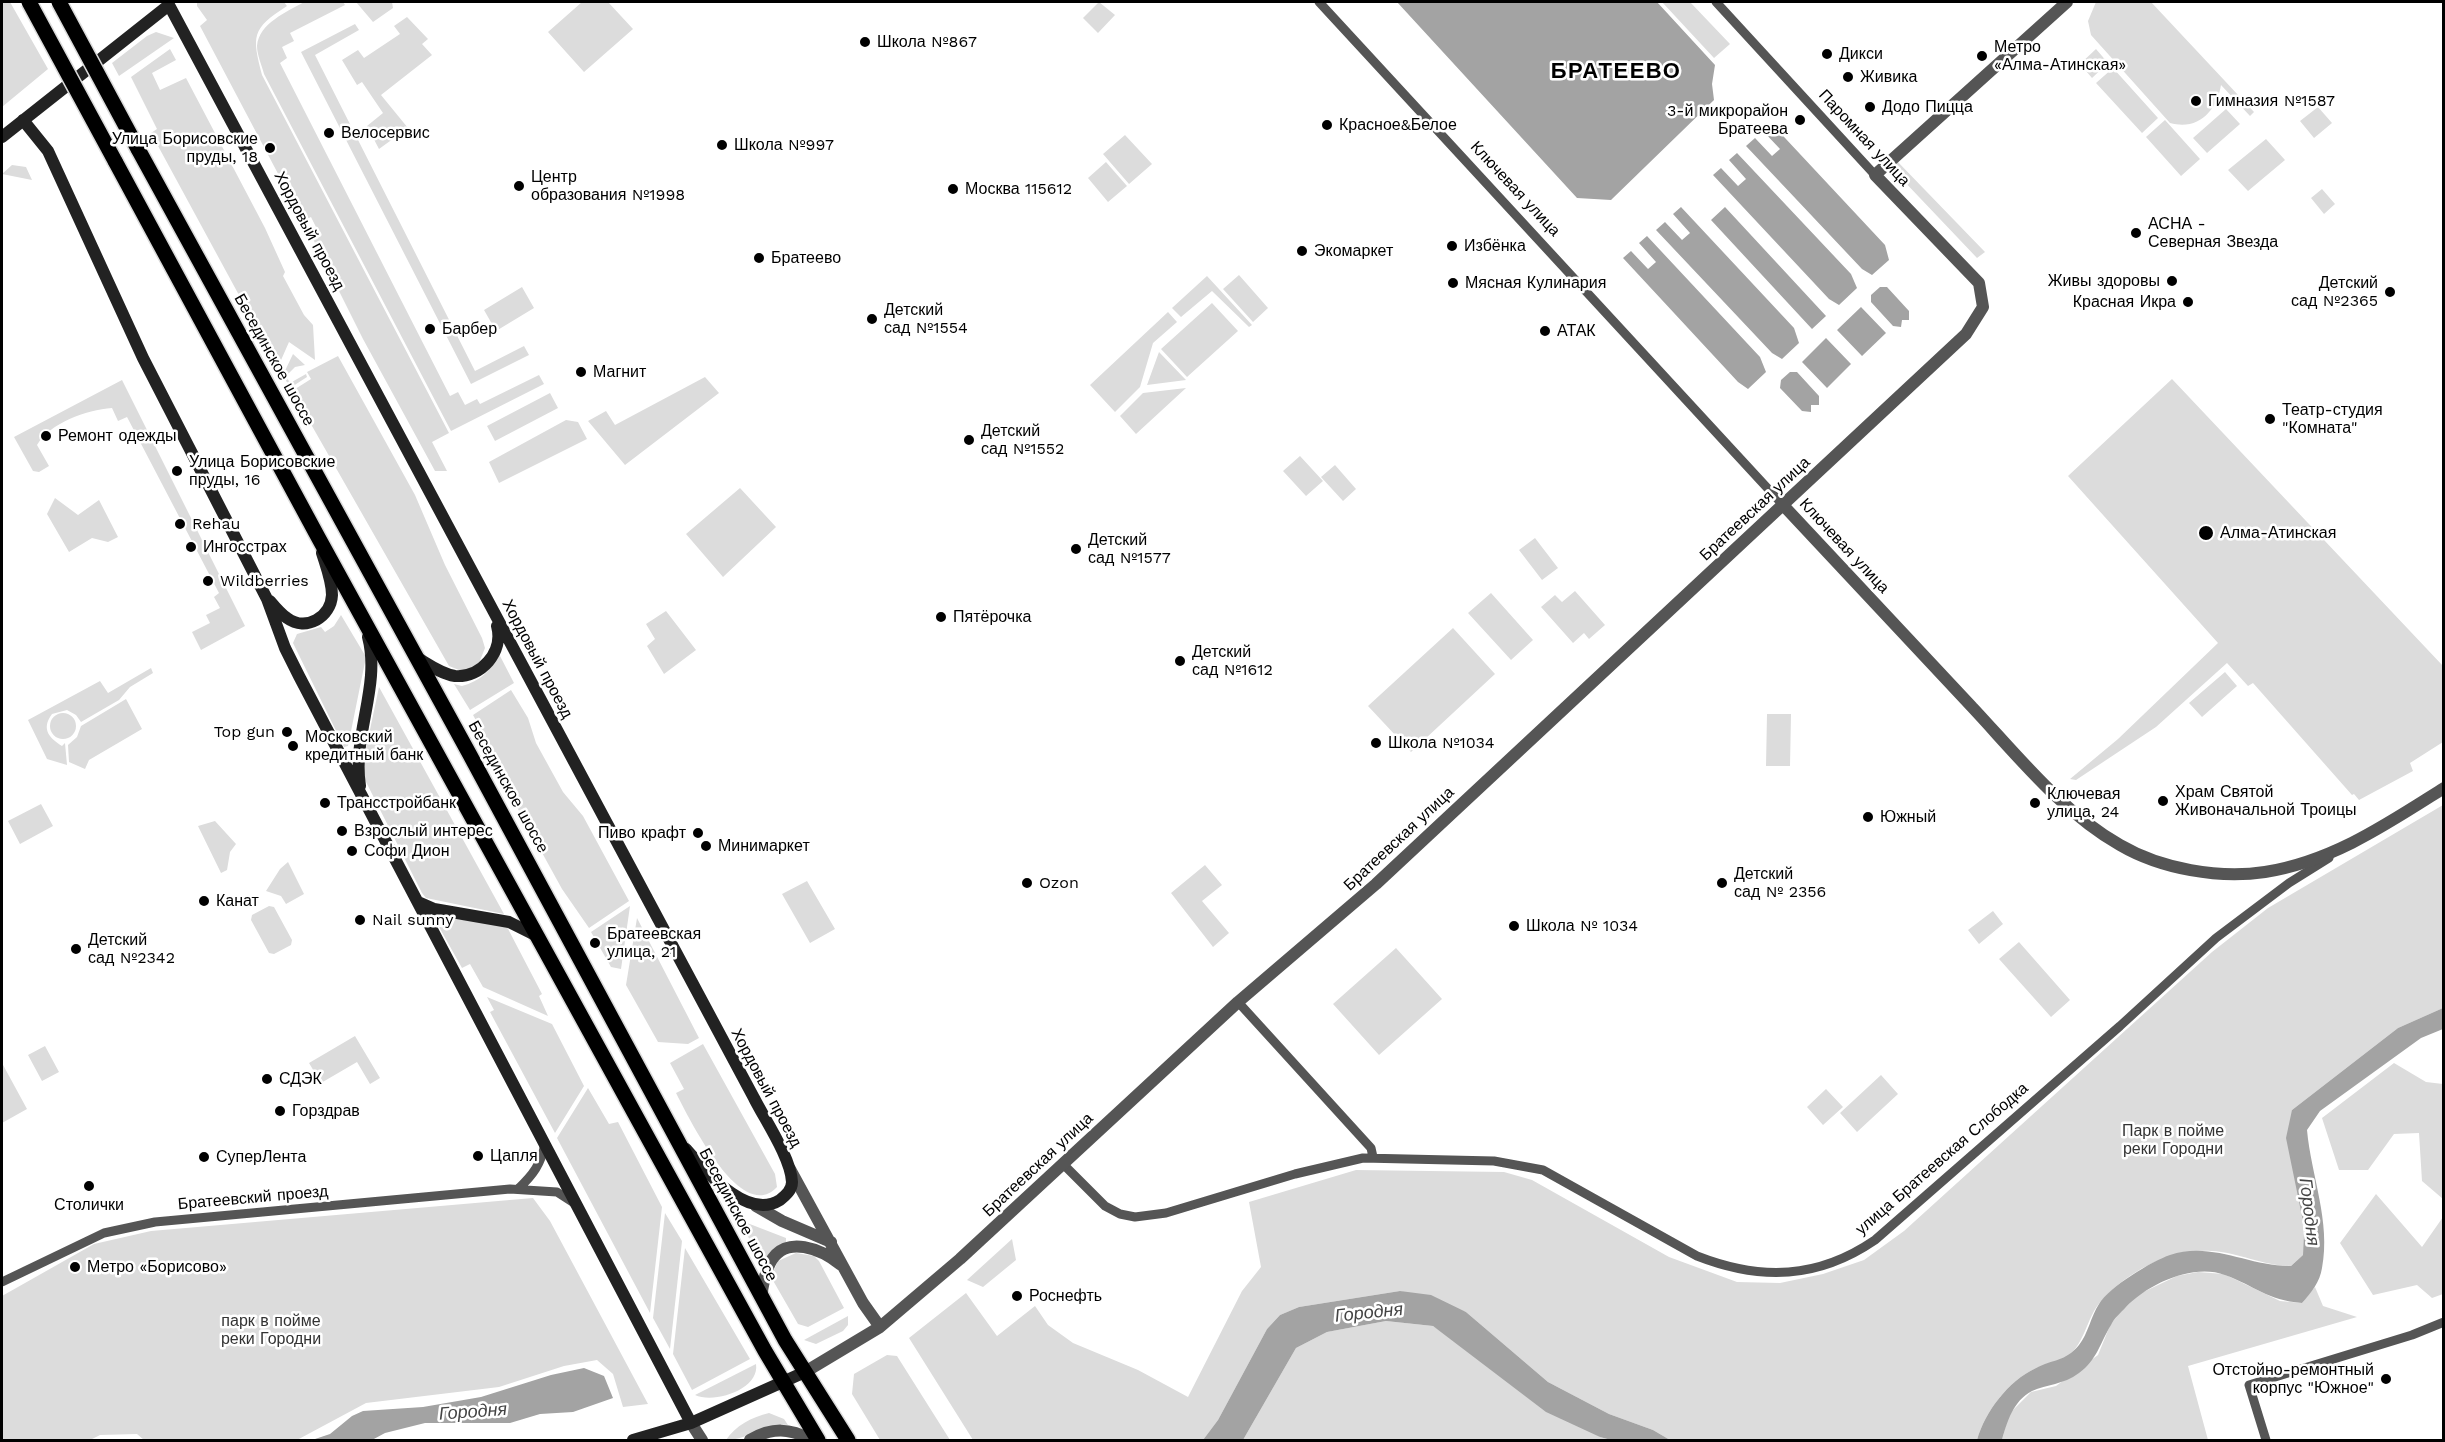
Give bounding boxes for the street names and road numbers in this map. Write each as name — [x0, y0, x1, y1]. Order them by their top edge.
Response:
street label: Паромная улица — [1814, 86, 1914, 190]
street label: Ключевая улица — [1466, 138, 1564, 240]
street label: Хордовый проезд — [270, 168, 348, 294]
street label: Бесединское шоссе — [230, 291, 318, 429]
street label: Братеевская улица — [1696, 453, 1814, 565]
street label: Ключевая улица — [1795, 495, 1893, 597]
street label: Хордовый проезд — [498, 596, 576, 722]
street label: Бесединское шоссе — [464, 718, 552, 856]
street label: Братеевская улица — [1340, 783, 1458, 895]
street label: Хордовый проезд — [727, 1025, 805, 1151]
street label: улица Братеевская Слободка — [1852, 1079, 2032, 1239]
street label: Братеевская улица — [979, 1109, 1097, 1221]
street label: Бесединское шоссе — [695, 1145, 781, 1285]
street label: Братеевский проезд — [177, 1182, 329, 1214]

